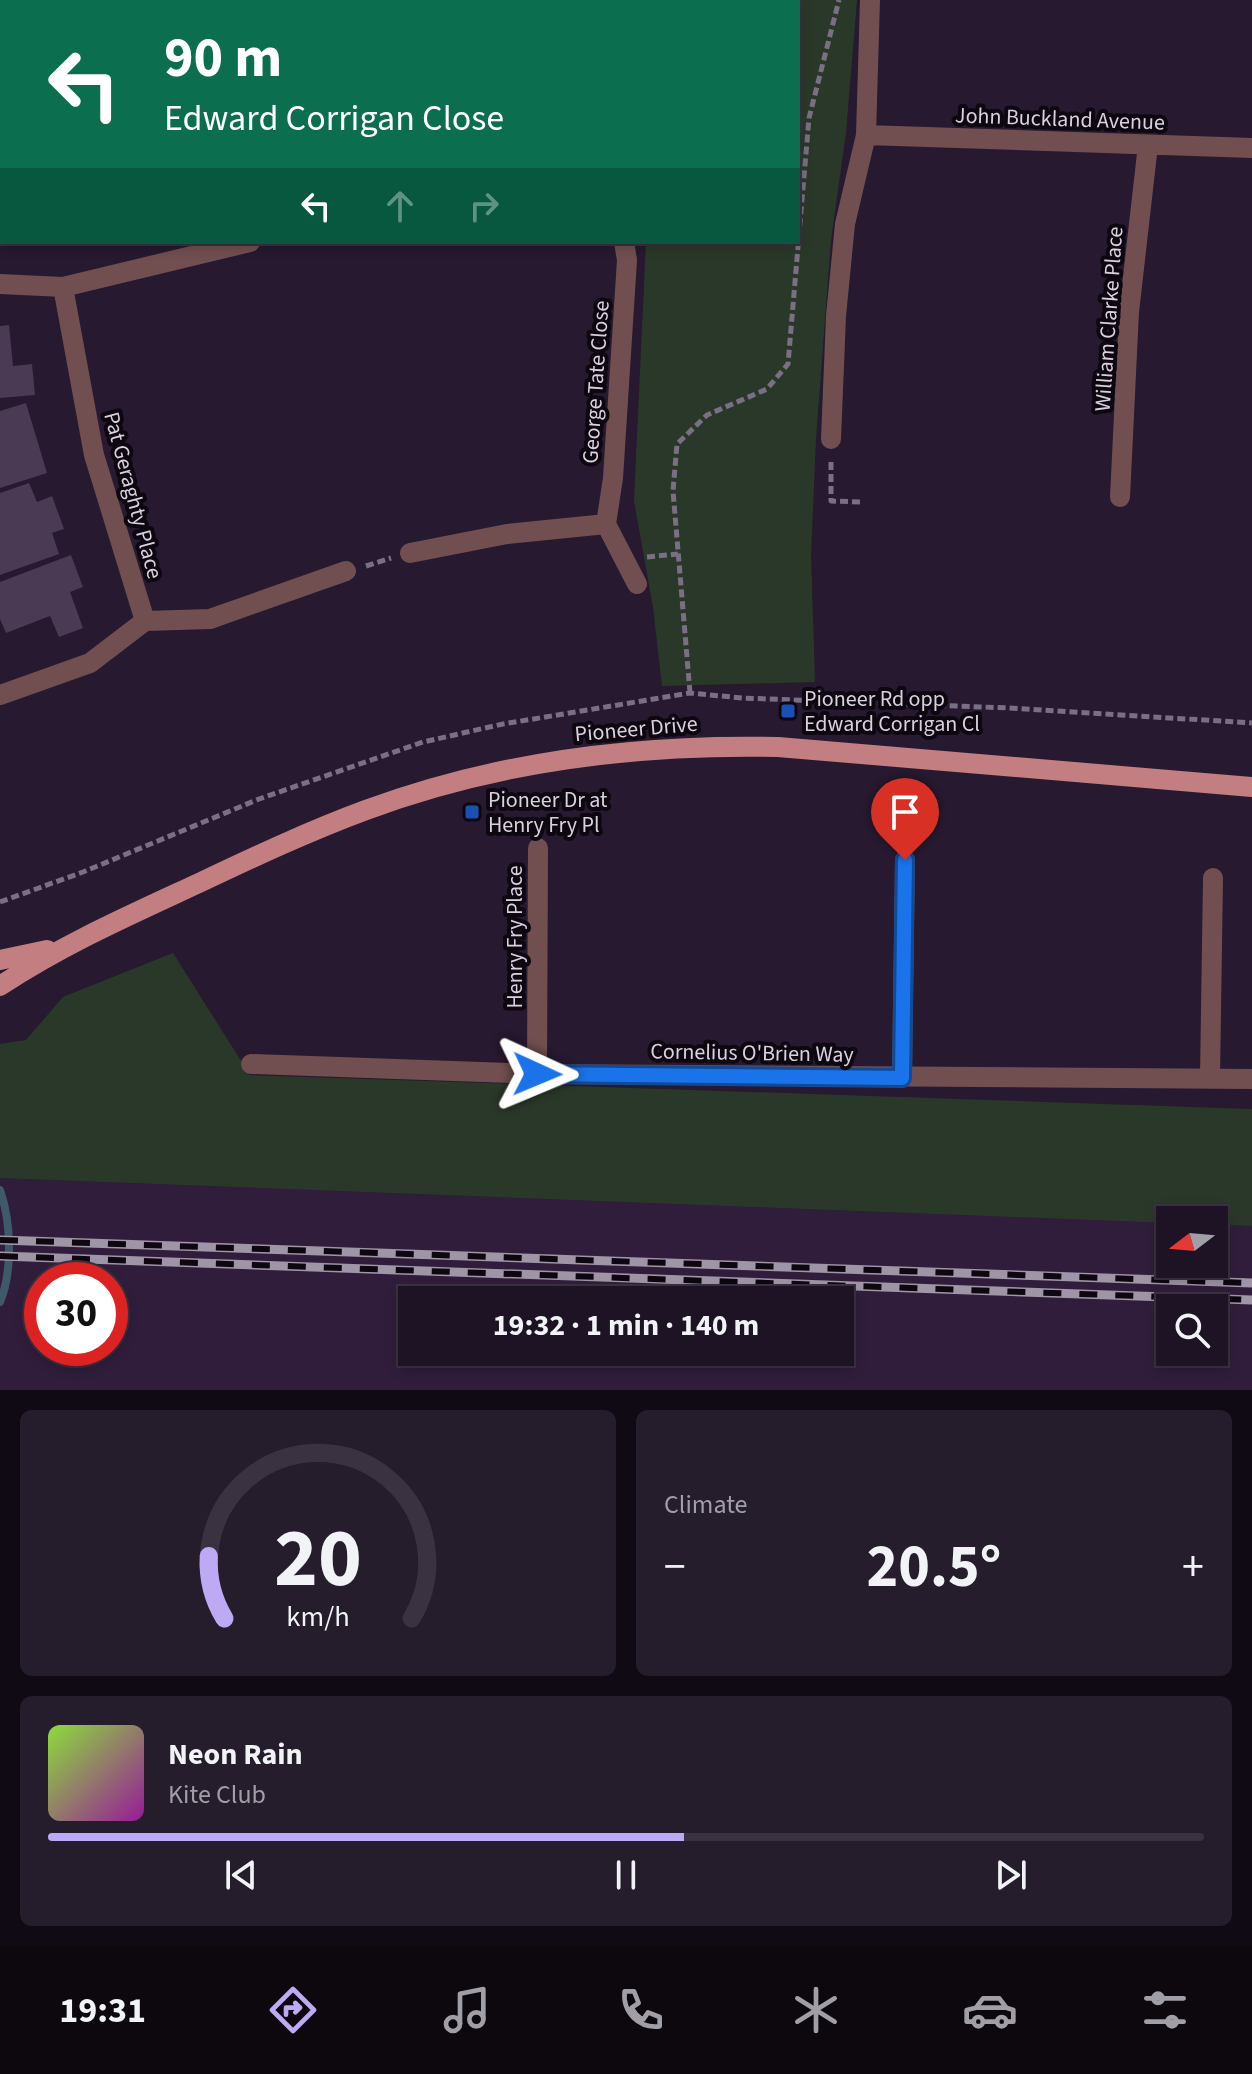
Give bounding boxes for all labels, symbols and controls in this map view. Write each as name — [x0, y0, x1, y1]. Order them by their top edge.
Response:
text: 90 m — [164, 19, 282, 98]
icon: left — [32, 32, 136, 136]
text: Edward Corrigan Close — [164, 93, 504, 144]
street label: John Buckland Avenue — [955, 99, 1165, 139]
icon: left — [294, 184, 338, 228]
icon: ahead — [378, 184, 422, 228]
icon: right — [462, 184, 506, 228]
street label: William Clarke Place — [1087, 225, 1131, 413]
street label: George Tate Close — [574, 299, 618, 465]
street label: Pat Geraghty Place — [95, 408, 171, 582]
place label: Pioneer Rd opp Edward Corrigan Cl — [804, 683, 980, 740]
marker: Pioneer Rd opp Edward Corrigan Cl — [779, 702, 797, 720]
street label: Pioneer Drive — [573, 708, 699, 750]
pin — [871, 778, 939, 860]
place label: Pioneer Dr at Henry Fry Pl — [488, 784, 608, 841]
icon: arrive — [883, 790, 927, 834]
marker: Pioneer Dr at Henry Fry Pl — [463, 803, 481, 821]
street label: Henry Fry Place — [499, 865, 531, 1009]
position arrow — [495, 1032, 579, 1116]
street label: Cornelius O'Brien Way — [650, 1035, 855, 1071]
north arrow — [1156, 1206, 1228, 1278]
map controls — [1156, 1206, 1228, 1366]
speed limit sign: 30 — [24, 1262, 128, 1366]
button: search — [1156, 1294, 1228, 1366]
text: 19:32 · 1 min · 140 m — [493, 1304, 759, 1347]
text: Climate — [664, 1486, 748, 1523]
text: 20 — [274, 1500, 362, 1618]
text: 20.5° — [867, 1525, 1001, 1610]
text: − — [664, 1536, 686, 1599]
text: + — [1182, 1536, 1204, 1599]
text: km/h — [286, 1597, 350, 1637]
text: Neon Rain — [168, 1733, 303, 1776]
text: Kite Club — [168, 1776, 266, 1813]
icon: previous — [219, 1853, 263, 1897]
icon: pause — [604, 1853, 648, 1897]
icon: next — [989, 1853, 1033, 1897]
icon: directions — [265, 1982, 321, 2038]
icon: music — [439, 1982, 495, 2038]
icon: phone — [613, 1982, 669, 2038]
icon: climate — [788, 1982, 844, 2038]
icon: car — [962, 1982, 1018, 2038]
icon: filters — [1137, 1982, 1193, 2038]
text: 19:31 — [59, 1985, 146, 2036]

